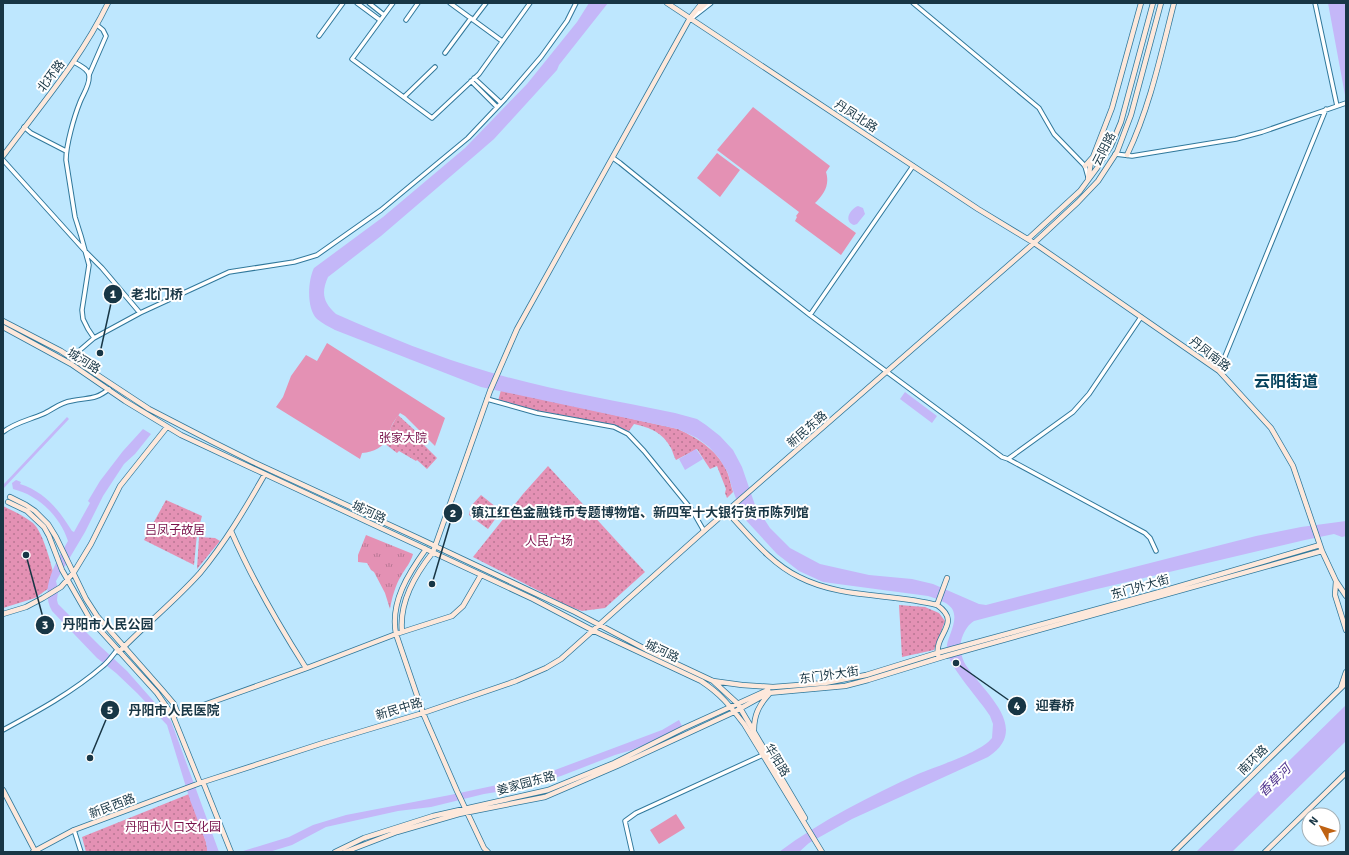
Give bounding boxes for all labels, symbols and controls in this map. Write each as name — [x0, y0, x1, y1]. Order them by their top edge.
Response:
street label: 北环路 — [35, 57, 68, 95]
street label: 丹凤北路 — [832, 97, 880, 136]
street label: 云阳路 — [1090, 130, 1119, 169]
callout: 老北门桥 — [103, 282, 191, 307]
text: 1 — [110, 287, 117, 302]
text: 老北门桥 — [131, 287, 183, 303]
street label: 丹凤南路 — [1186, 334, 1233, 375]
street label: 城河路 — [64, 346, 103, 377]
district label: 云阳街道 — [1254, 372, 1318, 392]
street label: 新民东路 — [784, 408, 830, 451]
park label: 张家大院 — [379, 431, 427, 446]
street label: 城河路 — [349, 498, 388, 527]
callout: 镇江红色金融钱币专题博物馆、新四军十大银行货币陈列馆 — [443, 500, 817, 525]
text: 镇江红色金融钱币专题博物馆、新四军十大银行货币陈列馆 — [471, 505, 809, 521]
text: 2 — [450, 506, 456, 521]
park label: 吕凤子故居 — [145, 523, 205, 538]
park label: 人民广场 — [525, 534, 573, 549]
street label: 东门外大街 — [1109, 572, 1171, 603]
callout: 丹阳市人民公园 — [35, 612, 162, 637]
text: 丹阳市人民公园 — [62, 617, 154, 633]
text: 3 — [42, 618, 48, 633]
street label: 城河路 — [642, 637, 681, 666]
street label: 东门外大街 — [798, 664, 860, 687]
callout: 迎春桥 — [1007, 693, 1082, 718]
street label: 新民中路 — [374, 695, 424, 724]
callout: 丹阳市人民医院 — [100, 697, 227, 722]
text: 迎春桥 — [1035, 698, 1075, 714]
text: 4 — [1014, 699, 1021, 714]
text: 5 — [107, 703, 113, 718]
text: 丹阳市人民医院 — [128, 703, 220, 719]
street label: 华阳路 — [761, 741, 792, 780]
street label: 南环路 — [1235, 742, 1271, 778]
water label: 香草河 — [1255, 759, 1296, 800]
street label: 姜家园东路 — [495, 768, 557, 798]
street label: 新民西路 — [87, 791, 137, 822]
north arrow — [1301, 807, 1341, 847]
text: N — [1306, 814, 1321, 828]
park label: 丹阳市人口文化园 — [125, 820, 221, 835]

